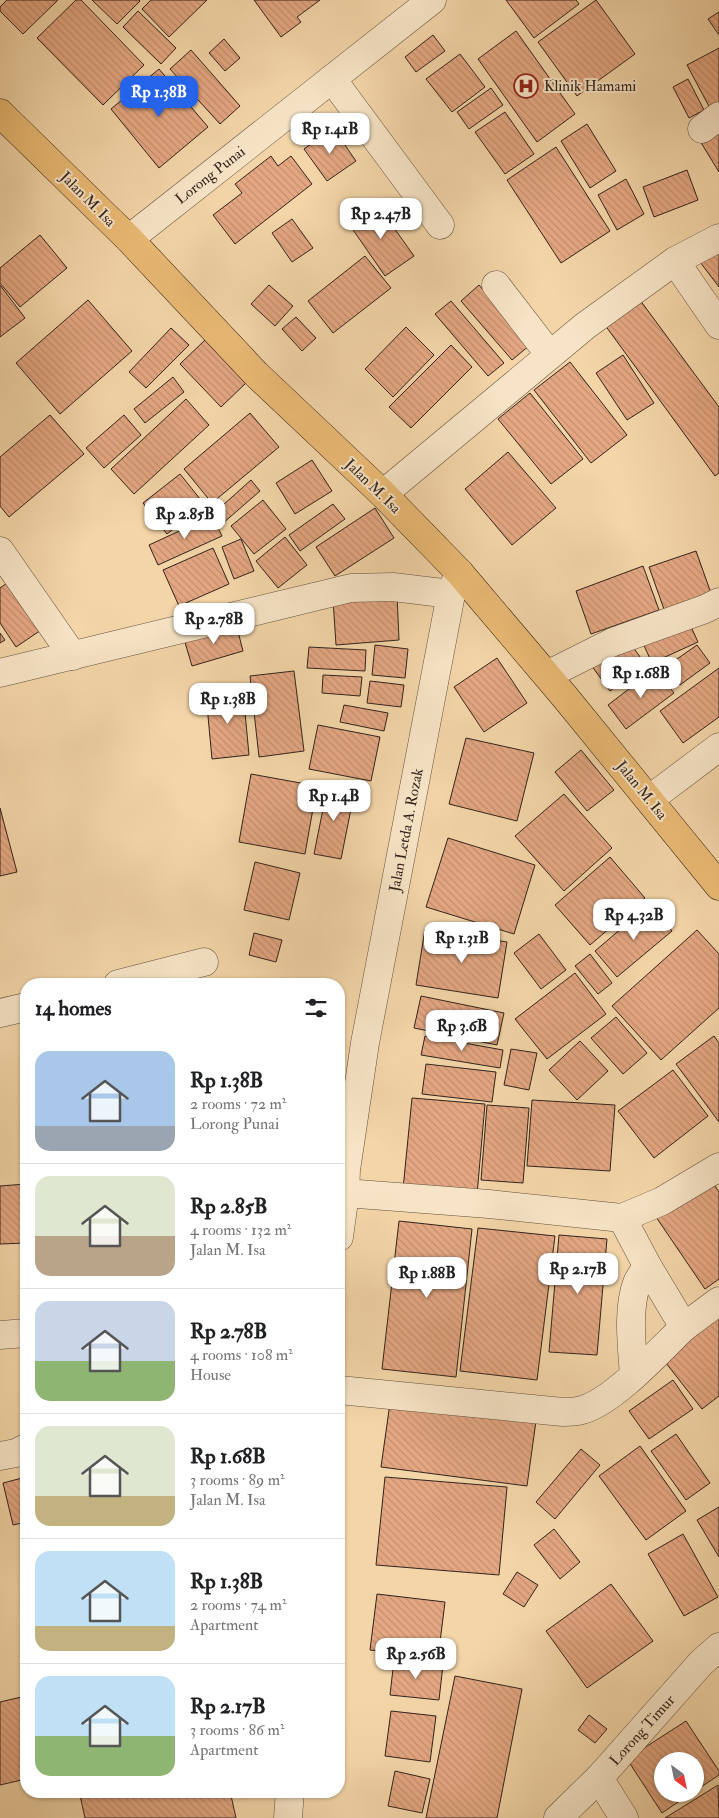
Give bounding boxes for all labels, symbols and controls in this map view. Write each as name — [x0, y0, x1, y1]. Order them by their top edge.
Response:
hospital icon: Klinik Hamami — [513, 73, 539, 99]
pin: Rp 1.38B — [107, 76, 211, 118]
place label: Klinik Hamami — [544, 77, 636, 96]
text: Rp 1.38B — [131, 82, 187, 102]
pin: Rp 1.41B — [278, 112, 382, 155]
text: Rp 1.41B — [302, 119, 358, 139]
street label: Lorong Punai — [172, 142, 249, 209]
street label: Jalan M. Isa — [54, 167, 120, 232]
pin: Rp 2.47B — [329, 198, 433, 240]
text: Rp 2.47B — [351, 204, 411, 224]
street label: Jalan M. Isa — [339, 454, 405, 519]
pin: Rp 2.85B — [133, 498, 237, 540]
text: Rp 2.85B — [155, 504, 215, 524]
pin: Rp 2.78B — [162, 602, 266, 645]
text: Rp 2.78B — [185, 609, 243, 629]
pin: Rp 1.68B — [589, 656, 693, 699]
text: Rp 1.68B — [612, 663, 670, 683]
pin: Rp 1.38B — [176, 682, 280, 725]
text: Rp 1.38B — [200, 689, 256, 709]
street label: Jalan M. Isa — [611, 756, 672, 825]
street label: Jalan Letda A. Rozak — [385, 767, 429, 895]
pin: Rp 1.4B — [288, 780, 380, 822]
text: Rp 1.4B — [308, 786, 360, 806]
pin: Rp 4.32B — [582, 898, 686, 941]
text: Rp 4.32B — [604, 905, 664, 925]
pin: Rp 1.31B — [410, 922, 514, 964]
text: Rp 1.31B — [435, 928, 489, 948]
icon: filters — [302, 994, 330, 1022]
text: 14 homes — [35, 995, 112, 1022]
pin: Rp 3.6B — [416, 1010, 508, 1052]
text: Rp 3.6B — [437, 1016, 487, 1036]
text: Rp 1.38B — [190, 1067, 263, 1094]
icon: home — [75, 1071, 135, 1131]
text: 2 rooms · 72 m² — [190, 1094, 286, 1114]
text: Lorong Punai — [190, 1114, 279, 1134]
text: Rp 2.85B — [190, 1193, 268, 1220]
icon: home — [75, 1196, 135, 1256]
text: 4 rooms · 132 m² — [190, 1220, 291, 1240]
text: Jalan M. Isa — [190, 1240, 265, 1260]
pin: Rp 2.17B — [526, 1252, 630, 1295]
pin: Rp 1.88B — [375, 1256, 479, 1299]
text: Rp 2.17B — [549, 1259, 607, 1279]
text: Rp 1.88B — [398, 1263, 456, 1283]
text: Rp 2.78B — [190, 1318, 267, 1345]
icon: home — [75, 1321, 135, 1381]
text: 4 rooms · 108 m² — [190, 1345, 293, 1365]
text: House — [190, 1365, 231, 1385]
text: Rp 1.68B — [190, 1443, 266, 1470]
icon: home — [75, 1446, 135, 1506]
text: 3 rooms · 89 m² — [190, 1470, 285, 1490]
text: Jalan M. Isa — [190, 1490, 265, 1510]
text: Rp 1.38B — [190, 1568, 263, 1595]
icon: home — [75, 1571, 135, 1631]
text: 2 rooms · 74 m² — [190, 1595, 286, 1615]
text: Apartment — [190, 1615, 258, 1635]
pin: Rp 2.56B — [364, 1638, 468, 1680]
text: Rp 2.56B — [386, 1644, 446, 1664]
street label: Lorong Timur — [606, 1691, 679, 1770]
text: Rp 2.17B — [190, 1693, 266, 1720]
icon: home — [75, 1696, 135, 1756]
text: 3 rooms · 86 m² — [190, 1720, 284, 1740]
text: Apartment — [190, 1740, 258, 1760]
north arrow — [654, 1752, 704, 1802]
map controls — [654, 1752, 704, 1802]

